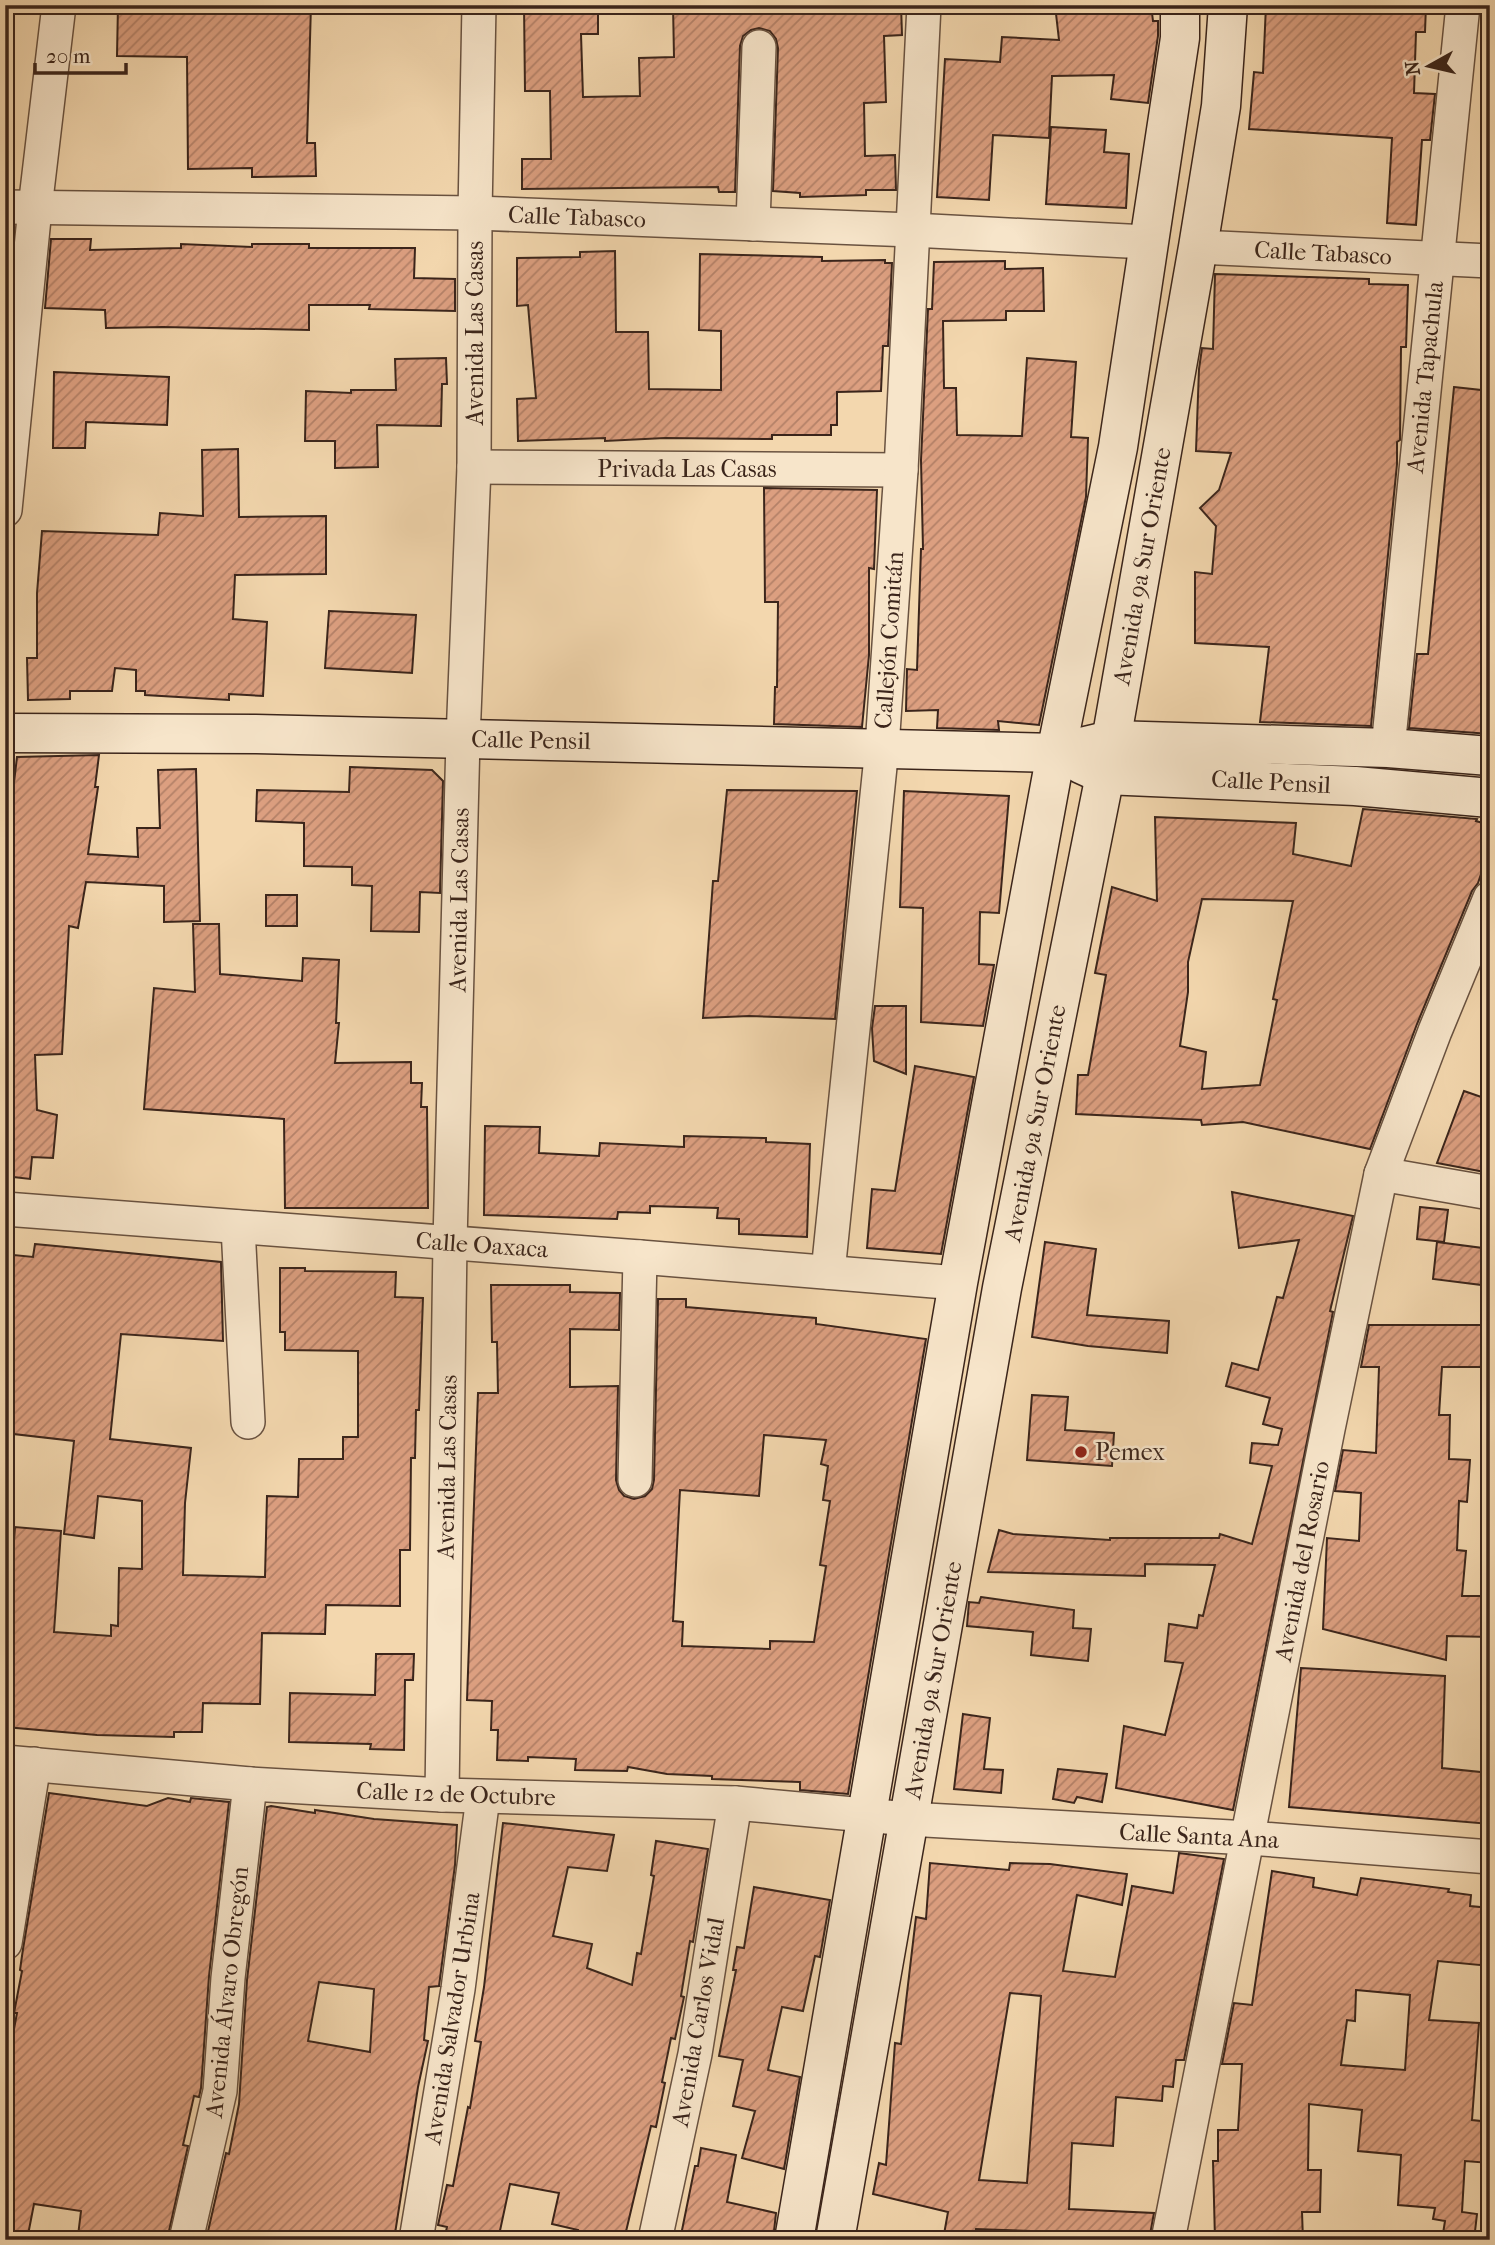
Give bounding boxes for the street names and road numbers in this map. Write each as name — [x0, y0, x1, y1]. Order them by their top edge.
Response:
street label: Calle Tabasco — [508, 201, 646, 233]
street label: Calle Tabasco — [1253, 235, 1393, 271]
street label: Avenida Las Casas — [461, 241, 489, 426]
street label: Avenida Tapachula — [1401, 279, 1449, 475]
street label: Avenida 9a Sur Oriente — [1107, 445, 1177, 688]
street label: Privada Las Casas — [597, 455, 777, 483]
street label: Callejón Comitán — [869, 550, 909, 730]
street label: Calle Pensil — [471, 725, 591, 755]
street label: Calle Pensil — [1210, 765, 1332, 799]
street label: Avenida Las Casas — [443, 807, 475, 993]
street label: Avenida 9a Sur Oriente — [998, 1002, 1072, 1245]
street label: Calle Oaxaca — [415, 1226, 550, 1264]
street label: Avenida Las Casas — [431, 1374, 463, 1560]
street label: Avenida del Rosario — [1269, 1458, 1335, 1665]
street label: Avenida 9a Sur Oriente — [898, 1559, 968, 1802]
street label: Calle 12 de Octubre — [356, 1777, 556, 1811]
street label: Calle Santa Ana — [1118, 1818, 1281, 1854]
street label: Avenida Álvaro Obregón — [199, 1865, 254, 2120]
street label: Avenida Salvador Urbina — [418, 1889, 486, 2147]
street label: Avenida Carlos Vidal — [666, 1915, 730, 2130]

